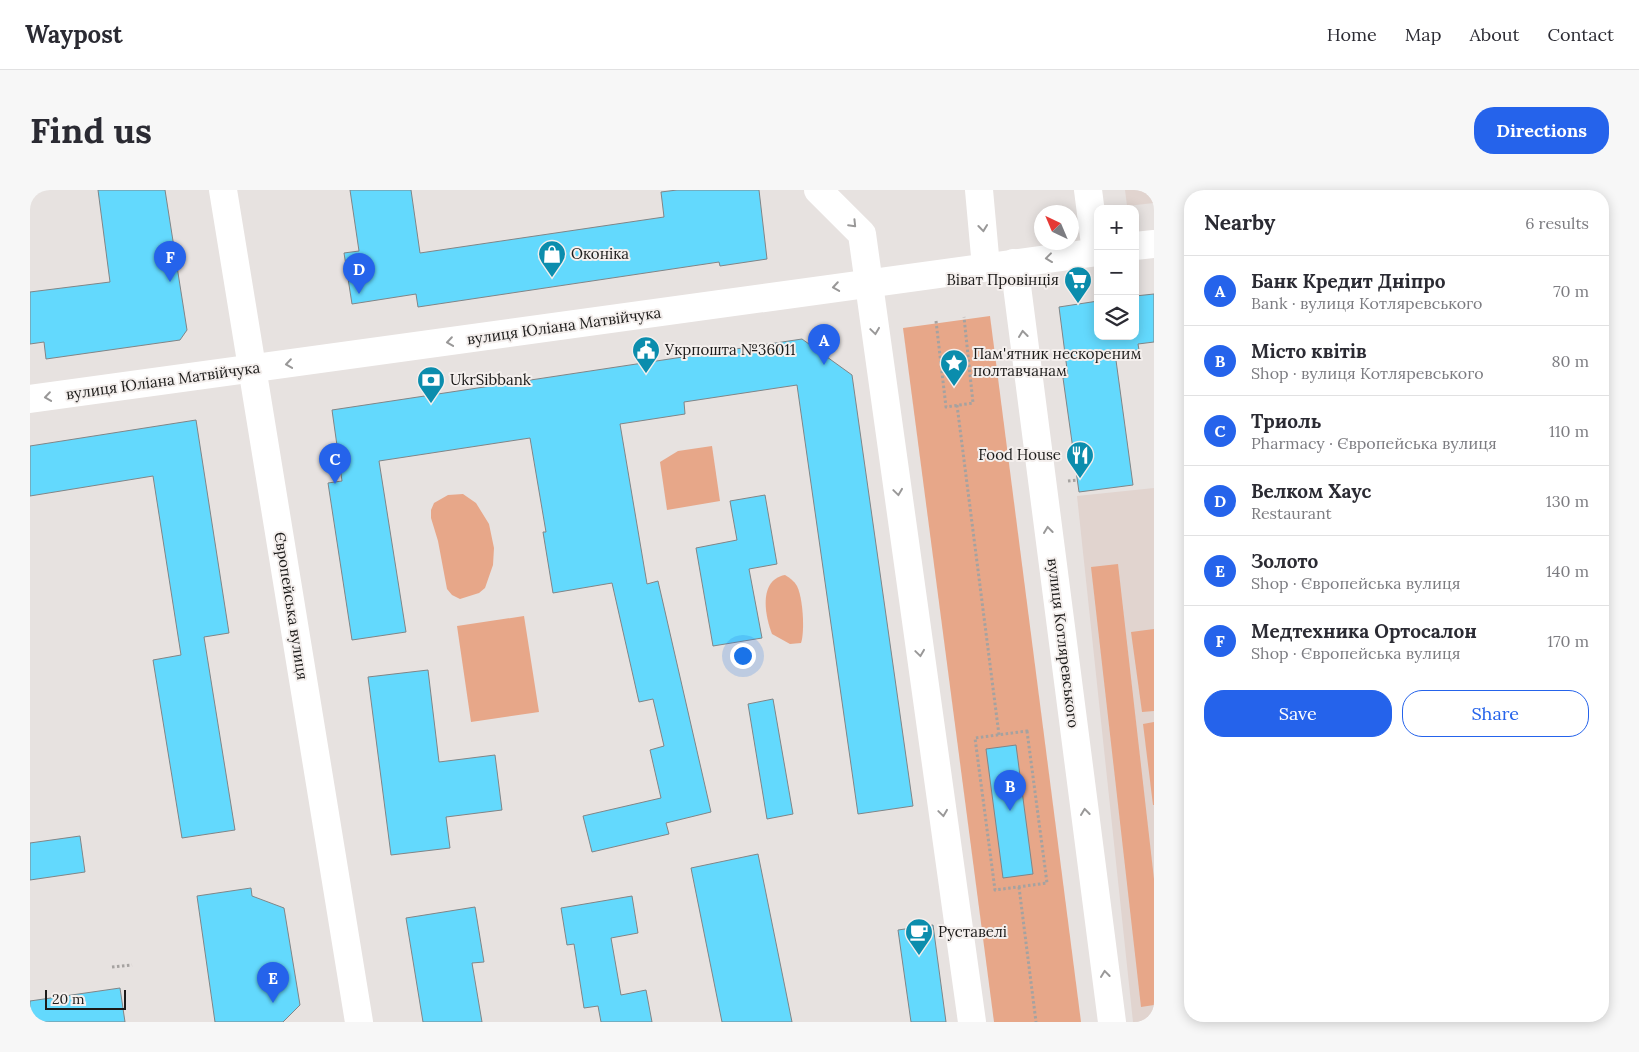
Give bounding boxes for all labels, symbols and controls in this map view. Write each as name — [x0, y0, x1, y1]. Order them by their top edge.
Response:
text: Waypost — [25, 19, 123, 50]
text: Home — [1327, 23, 1377, 46]
text: Map — [1405, 23, 1441, 46]
text: About — [1469, 23, 1519, 46]
text: Contact — [1547, 23, 1614, 46]
button: Directions — [1474, 107, 1609, 154]
text: Find us — [30, 108, 152, 153]
north arrow — [1034, 205, 1079, 250]
map controls — [1094, 205, 1139, 340]
button: + — [1094, 205, 1139, 250]
text: Nearby — [1204, 209, 1275, 236]
text: 6 results — [1525, 213, 1589, 233]
one-way arrow — [847, 219, 856, 228]
one-way arrow — [977, 225, 988, 233]
shop icon: Оконіка — [537, 239, 567, 278]
pin: F — [154, 241, 186, 282]
place label: Оконіка — [571, 244, 629, 263]
button: − — [1094, 250, 1139, 295]
one-way arrow — [1045, 252, 1053, 263]
pin: D — [343, 253, 375, 294]
supermarket icon: Віват Провінція — [1063, 265, 1093, 304]
text: Банк Кредит Дніпро — [1251, 269, 1446, 293]
place label: Віват Провінція — [946, 270, 1059, 289]
text: A — [1215, 281, 1225, 301]
text: 70 m — [1553, 281, 1589, 301]
one-way arrow — [832, 282, 841, 292]
text: Bank · вулиця Котляревського — [1251, 293, 1482, 313]
button: layers — [1094, 295, 1139, 340]
street label: вулиця Юліана Матвійчука — [466, 302, 662, 349]
pin: A — [808, 324, 840, 365]
one-way arrow — [870, 326, 880, 335]
one-way arrow — [1018, 330, 1029, 338]
public building icon: Укрпошта №36011 — [631, 335, 661, 374]
one-way arrow — [446, 336, 455, 346]
text: Місто квітів — [1251, 339, 1367, 363]
place label: Укрпошта №36011 — [664, 340, 795, 359]
place label: Пам'ятник нескореним полтавчанам — [973, 344, 1142, 380]
place icon: Пам'ятник нескореним полтавчанам — [939, 348, 969, 387]
text: B — [1215, 351, 1225, 371]
text: 80 m — [1552, 351, 1589, 371]
street label: вулиця Юліана Матвійчука — [65, 357, 261, 404]
one-way arrow — [285, 358, 293, 369]
text: Shop · вулиця Котляревського — [1251, 363, 1484, 383]
bank icon: UkrSibbank — [416, 365, 446, 404]
place label: UkrSibbank — [450, 370, 531, 389]
one-way arrow — [44, 391, 53, 401]
text: Триоль — [1251, 409, 1322, 433]
text: C — [1214, 421, 1226, 441]
text: 110 m — [1549, 421, 1589, 441]
text: Pharmacy · Європейська вулиця — [1251, 433, 1497, 453]
restaurant icon: Food House — [1065, 440, 1095, 479]
pin: C — [319, 443, 351, 484]
place label: Food House — [978, 445, 1061, 464]
text: Велком Хаус — [1251, 479, 1371, 503]
one-way arrow — [892, 488, 903, 496]
text: D — [1214, 491, 1226, 511]
text: 130 m — [1546, 491, 1589, 511]
text: Restaurant — [1251, 503, 1332, 523]
one-way arrow — [1044, 525, 1054, 534]
street label: Європейська вулиця — [270, 531, 313, 681]
text: Золото — [1251, 549, 1318, 573]
street label: вулиця Котляревського — [1044, 557, 1083, 729]
text: E — [1215, 561, 1225, 581]
text: 140 m — [1546, 561, 1589, 581]
text: Shop · Європейська вулиця — [1251, 573, 1460, 593]
text: Медтехника Ортосалон — [1251, 619, 1477, 643]
text: F — [1215, 631, 1225, 651]
text: 170 m — [1547, 631, 1589, 651]
your location — [730, 643, 756, 669]
text: Shop · Європейська вулиця — [1251, 643, 1460, 663]
one-way arrow — [915, 648, 925, 657]
button: Save — [1204, 690, 1392, 737]
button: Share — [1402, 690, 1589, 737]
pin: B — [994, 770, 1026, 811]
one-way arrow — [1080, 808, 1091, 816]
one-way arrow — [937, 810, 948, 818]
cafe icon: Руставелі — [904, 917, 934, 956]
place label: Руставелі — [938, 922, 1007, 941]
pin: E — [257, 962, 289, 1003]
one-way arrow — [1101, 969, 1111, 978]
scale bar — [45, 987, 126, 1010]
text: 20 m — [52, 990, 84, 1008]

